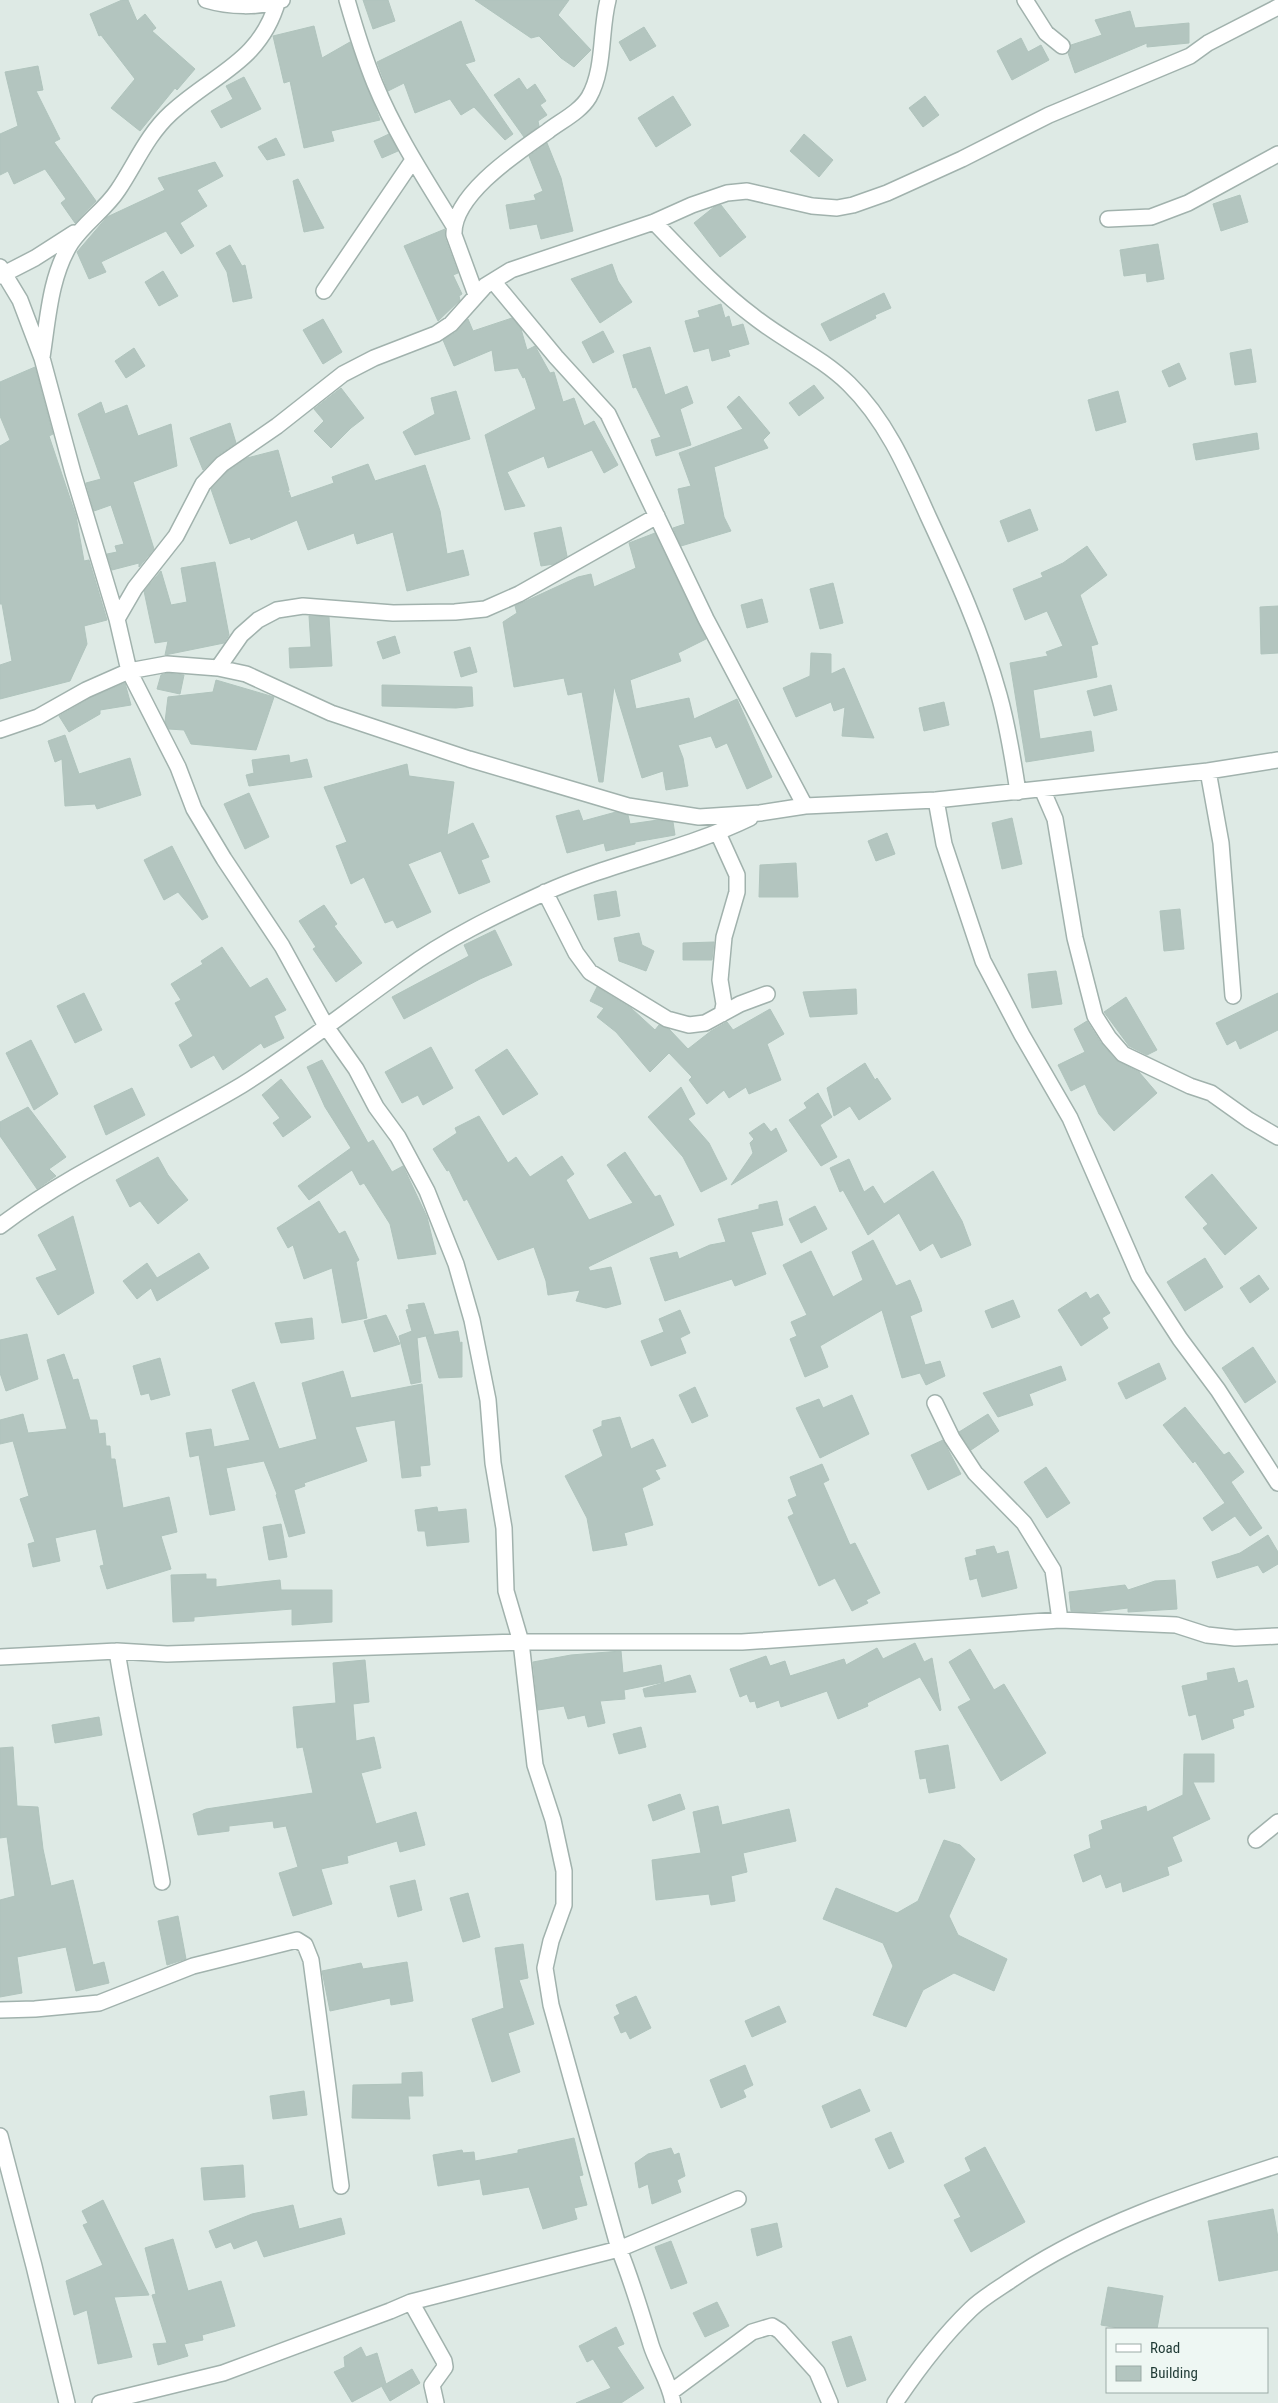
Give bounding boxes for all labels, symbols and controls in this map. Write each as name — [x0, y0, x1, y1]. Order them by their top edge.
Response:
legend — [1106, 2328, 1268, 2393]
text: Road — [1150, 2339, 1180, 2357]
text: Building — [1150, 2364, 1198, 2382]

